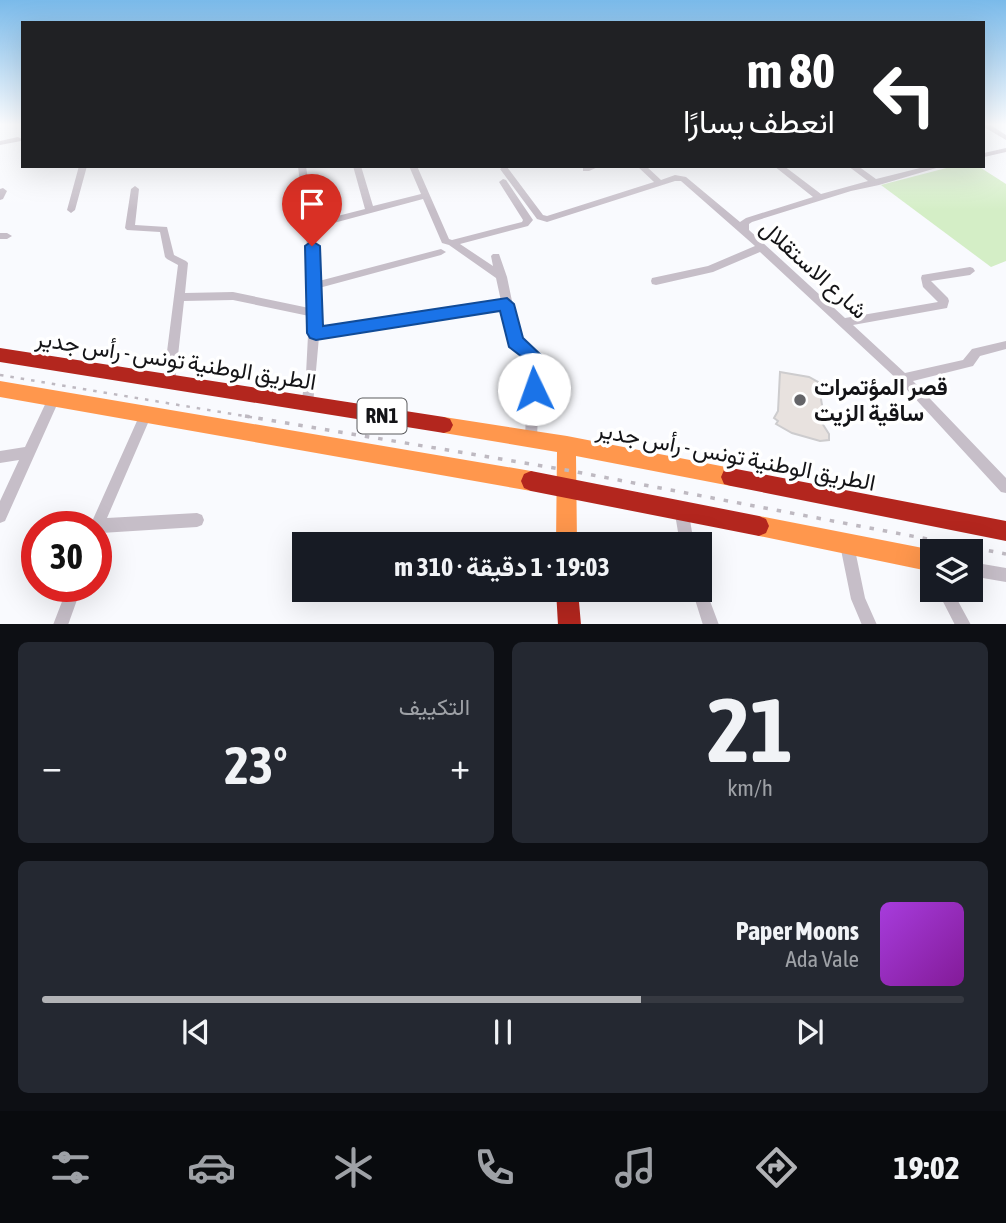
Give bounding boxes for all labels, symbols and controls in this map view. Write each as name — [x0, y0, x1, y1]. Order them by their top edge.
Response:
text: 80 m — [747, 42, 835, 98]
icon: left — [859, 49, 950, 140]
text: انعطف يسارًا — [683, 103, 835, 140]
pin — [282, 174, 342, 246]
icon: arrive — [293, 185, 331, 223]
street label: شارع الاستقلال — [753, 214, 873, 326]
street label: الطريق الوطنية تونس - رأس جدير — [33, 325, 318, 397]
position arrow — [497, 352, 571, 426]
place label: قصر المؤتمرات ساقية الزيت — [814, 374, 948, 428]
marker: قصر المؤتمرات ساقية الزيت — [792, 392, 808, 408]
road number: RN1 — [358, 398, 406, 434]
street label: الطريق الوطنية تونس - رأس جدير — [593, 416, 878, 498]
speed limit sign: 30 — [21, 511, 112, 602]
map controls — [920, 539, 983, 602]
button: layers — [920, 539, 983, 602]
text: 19:03 · 1 دقيقة · 310 m — [394, 552, 610, 582]
text: 21 — [707, 677, 793, 781]
text: التكييف — [399, 694, 470, 720]
text: 23° — [224, 735, 288, 795]
text: − — [42, 744, 62, 787]
text: + — [450, 744, 470, 787]
text: km/h — [727, 775, 773, 801]
text: Paper Moons — [736, 916, 859, 946]
text: Ada Vale — [785, 946, 859, 972]
icon: previous — [177, 1013, 215, 1051]
icon: pause — [484, 1013, 522, 1051]
icon: next — [791, 1013, 829, 1051]
icon: filters — [46, 1143, 95, 1192]
icon: car — [187, 1143, 236, 1192]
icon: climate — [329, 1143, 378, 1192]
icon: phone — [470, 1143, 519, 1192]
icon: music — [611, 1143, 660, 1192]
icon: directions — [752, 1143, 801, 1192]
text: 19:02 — [893, 1149, 960, 1186]

